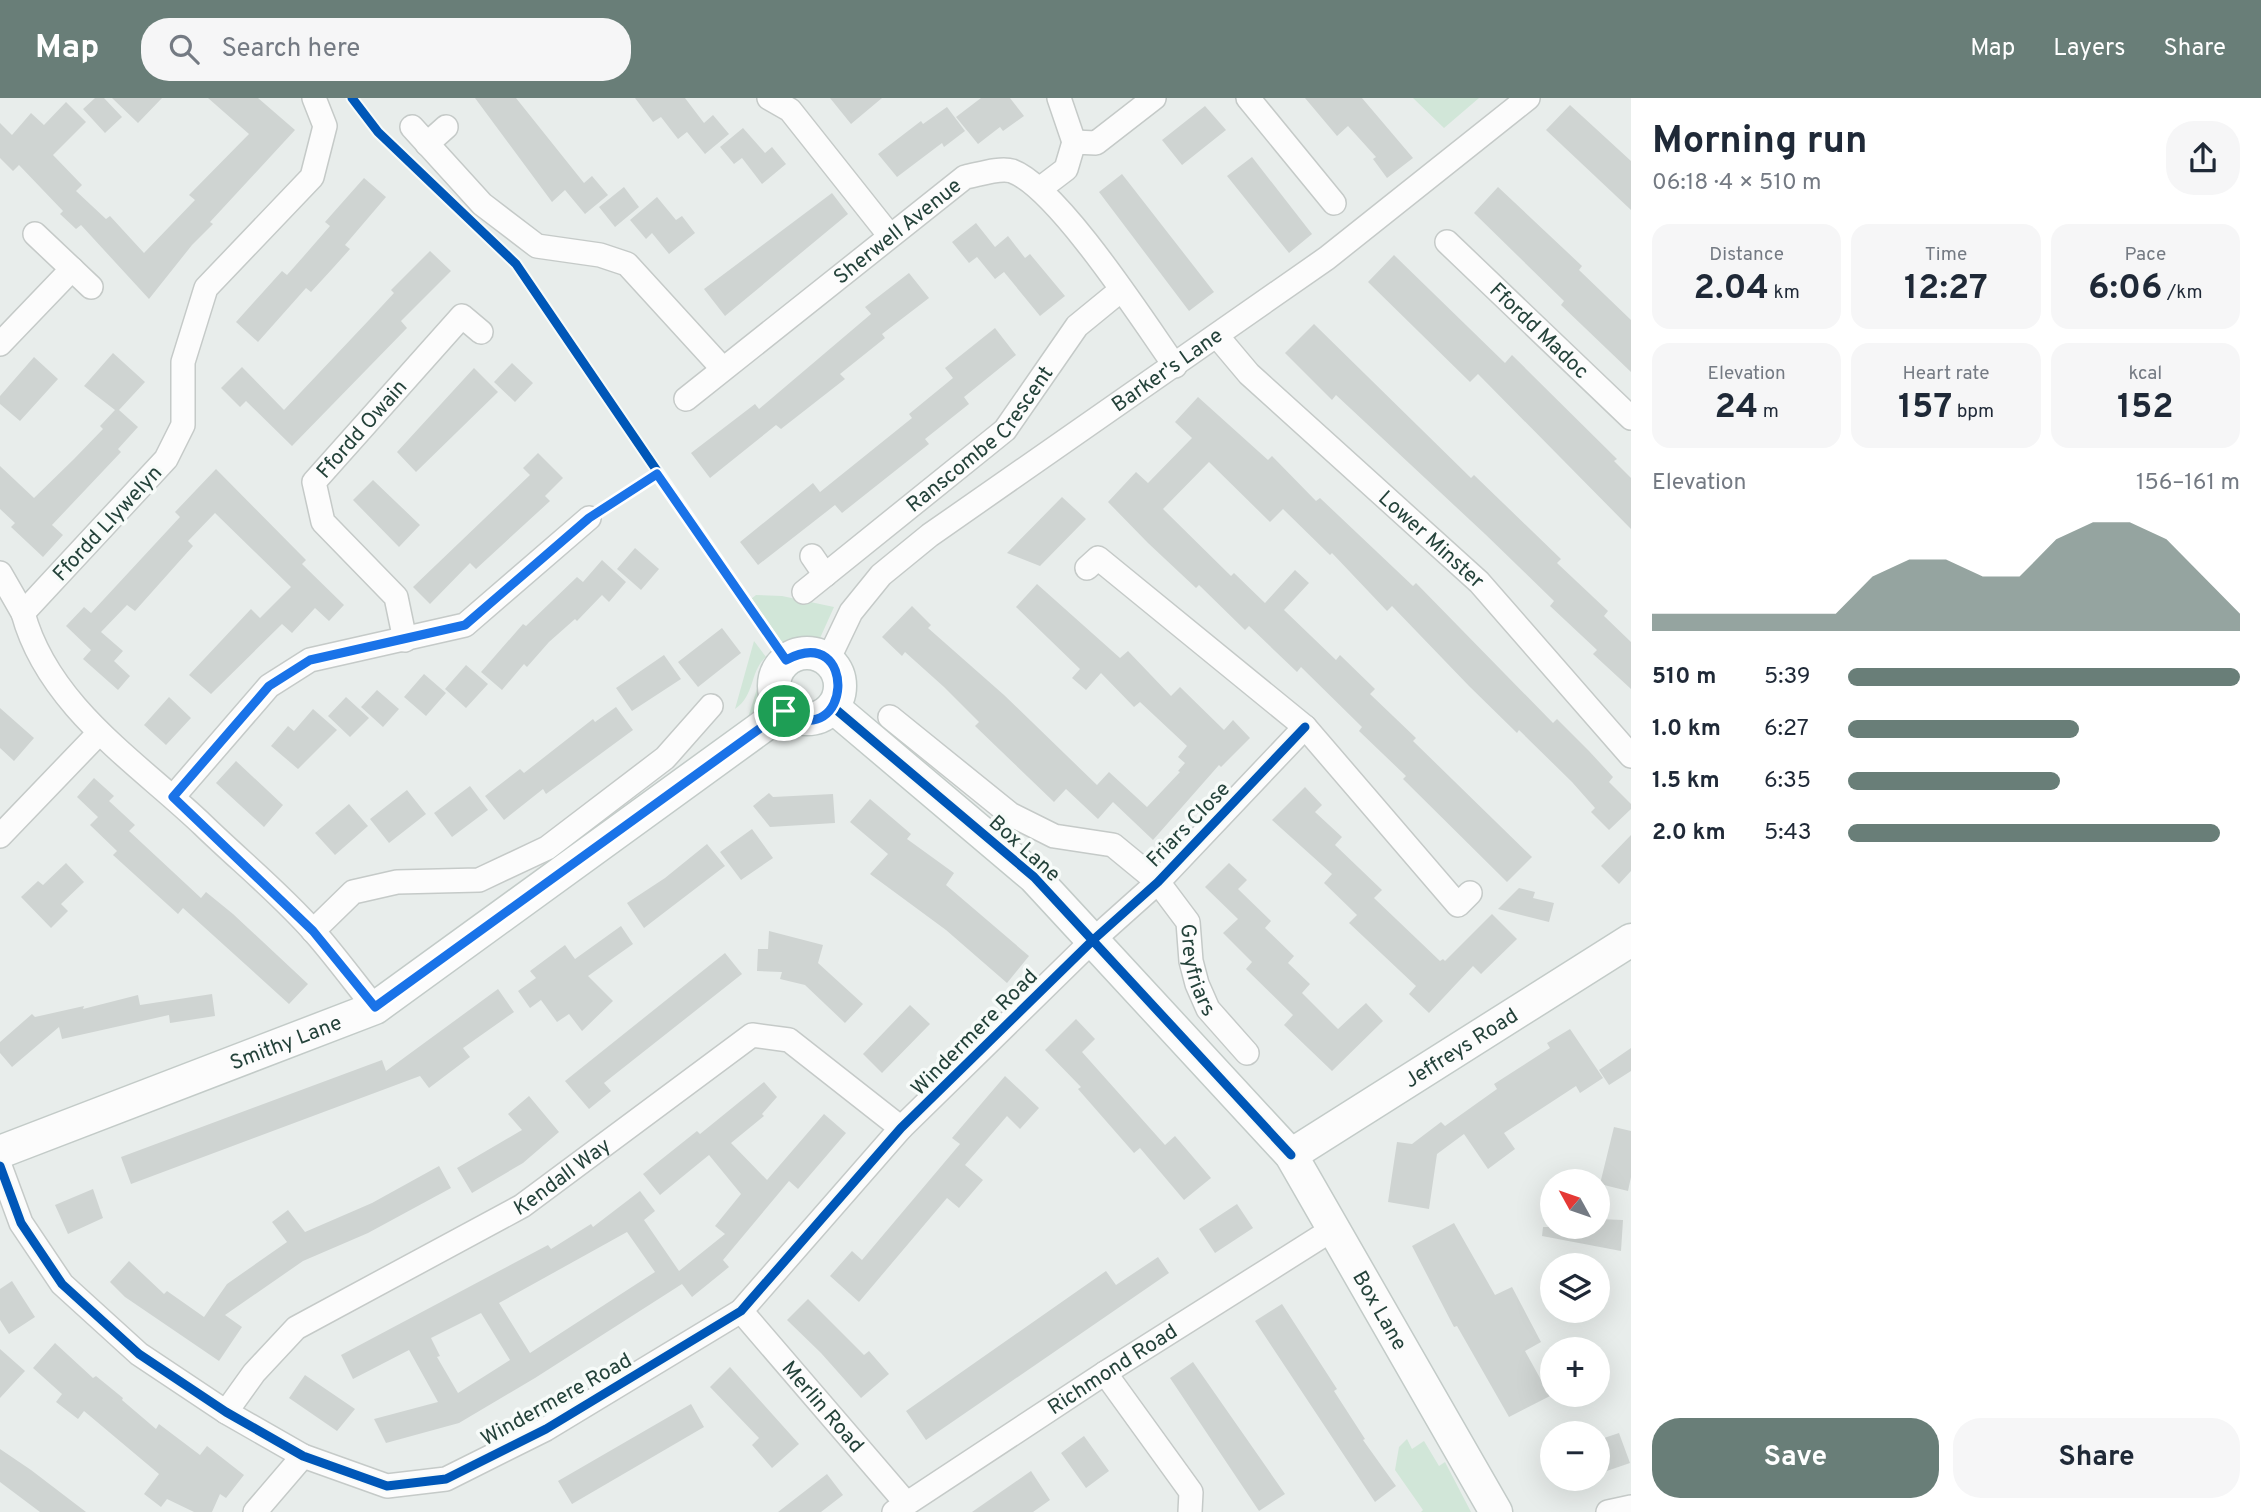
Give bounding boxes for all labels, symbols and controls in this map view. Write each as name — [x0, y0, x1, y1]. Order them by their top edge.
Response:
search box — [141, 18, 631, 81]
text: Map — [35, 28, 99, 70]
icon: search — [165, 30, 203, 68]
text: Search here — [221, 33, 360, 66]
text: Map — [1970, 34, 2015, 64]
text: Layers — [2053, 34, 2125, 64]
text: Share — [2163, 34, 2226, 64]
text: Morning run — [1652, 118, 1868, 167]
button: share — [2166, 121, 2240, 195]
text: 06:18 · 4 × 510 m — [1652, 169, 1822, 198]
street label: Sherwell Avenue — [829, 173, 968, 291]
text: Distance — [1709, 243, 1784, 267]
text: Time — [1925, 243, 1967, 267]
text: Pace — [2124, 243, 2166, 267]
text: 2.04 — [1694, 267, 1769, 311]
text: 12:27 — [1904, 267, 1988, 311]
text: 6:06 — [2088, 267, 2163, 311]
street label: Ffordd Madoc — [1483, 278, 1594, 385]
text: km — [1769, 281, 1800, 305]
text: /km — [2163, 281, 2203, 305]
street label: Barker's Lane — [1107, 323, 1229, 419]
street label: Ranscombe Crescent — [901, 361, 1060, 519]
text: Elevation — [1708, 362, 1786, 386]
text: Heart rate — [1903, 362, 1989, 386]
text: kcal — [2128, 362, 2162, 386]
street label: Ffordd Owain — [311, 374, 414, 485]
text: 24 — [1714, 386, 1758, 430]
text: 157 — [1898, 386, 1952, 430]
text: 152 — [2117, 386, 2174, 430]
text: m — [1758, 400, 1779, 424]
text: bpm — [1952, 400, 1994, 424]
street label: Ffordd Llywelyn — [47, 460, 169, 588]
text: Elevation — [1652, 469, 1747, 498]
text: 156–161 m — [2136, 469, 2240, 498]
street label: Lower Minster — [1372, 485, 1489, 595]
text: 510 m — [1652, 663, 1716, 692]
text: 5:39 — [1764, 663, 1811, 692]
pin — [754, 681, 814, 741]
icon: arrive — [765, 692, 803, 730]
text: 1.0 km — [1652, 715, 1721, 744]
text: 6:27 — [1764, 715, 1809, 744]
text: 1.5 km — [1652, 767, 1720, 796]
text: 6:35 — [1764, 767, 1811, 796]
street label: Friars Close — [1141, 776, 1237, 874]
street label: Box Lane — [982, 810, 1066, 888]
text: 2.0 km — [1652, 819, 1726, 848]
text: 5:43 — [1764, 819, 1812, 848]
street label: Greyfriars — [1173, 923, 1220, 1023]
street label: Windermere Road — [906, 964, 1044, 1102]
street label: Jeffreys Road — [1400, 1003, 1524, 1095]
street label: Smithy Lane — [226, 1010, 346, 1077]
street label: Kendall Way — [510, 1133, 617, 1223]
north arrow — [1540, 1169, 1610, 1239]
map controls — [1540, 1169, 1610, 1491]
button: layers — [1540, 1253, 1610, 1323]
street label: Box Lane — [1345, 1266, 1412, 1356]
street label: Richmond Road — [1043, 1319, 1183, 1422]
button: + — [1540, 1337, 1610, 1407]
street label: Windermere Road — [476, 1348, 637, 1453]
street label: Merlin Road — [775, 1356, 869, 1459]
button: Save — [1652, 1418, 1939, 1498]
button: Share — [1953, 1418, 2240, 1498]
button: − — [1540, 1421, 1610, 1491]

